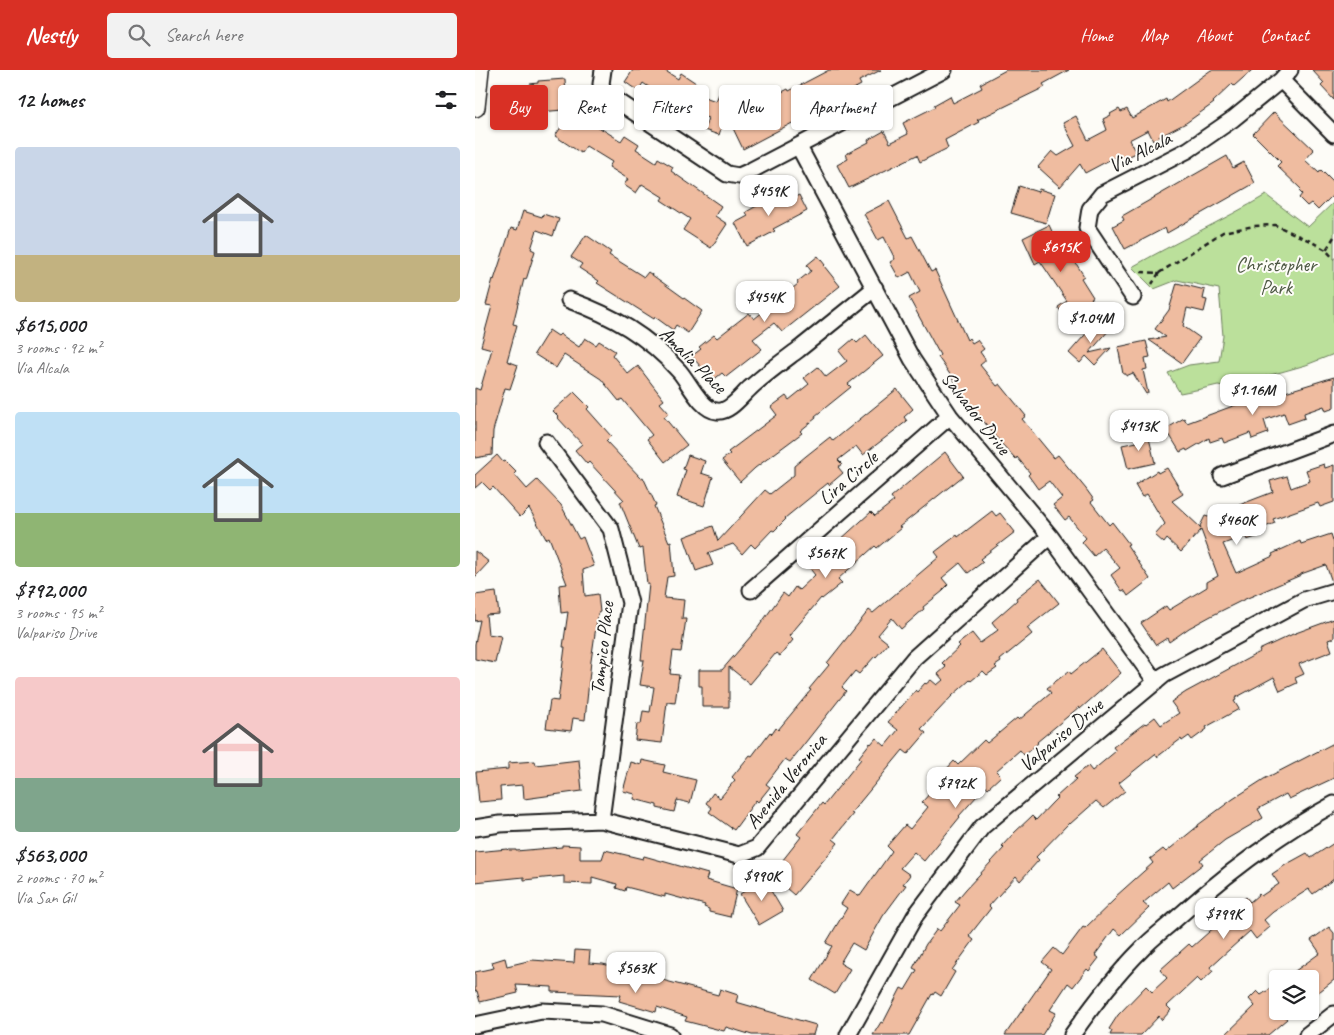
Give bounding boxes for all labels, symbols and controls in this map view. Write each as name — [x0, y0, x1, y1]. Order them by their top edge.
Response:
search box — [107, 13, 457, 58]
text: Nestly — [25, 20, 77, 50]
icon: search — [125, 21, 153, 49]
text: Search here — [165, 23, 242, 47]
text: Home — [1080, 24, 1113, 46]
text: Map — [1141, 24, 1168, 46]
text: About — [1196, 24, 1232, 46]
text: Contact — [1260, 24, 1309, 46]
chip: Buy — [490, 85, 548, 130]
chip: Rent — [558, 85, 624, 130]
chip: Filters — [634, 85, 709, 130]
chip: New — [719, 85, 781, 130]
chip: Apartment — [791, 85, 893, 130]
icon: filters — [432, 86, 460, 114]
text: 12 homes — [15, 87, 84, 113]
street label: Via Alcala — [1104, 125, 1177, 178]
pin: $459K — [734, 174, 804, 217]
icon: home — [193, 180, 283, 270]
text: $459K — [751, 181, 787, 201]
pin: $615K — [1026, 230, 1096, 273]
text: $615K — [1042, 237, 1080, 257]
park label: Christopher Park — [1236, 252, 1318, 300]
pin: $454K — [730, 280, 800, 323]
text: $454K — [747, 287, 783, 307]
pin: $1.04M — [1050, 302, 1132, 344]
text: $1.04M — [1069, 308, 1113, 328]
text: $615,000 — [15, 312, 85, 338]
street label: Amalia Place — [654, 321, 733, 400]
text: 3 rooms · 92 m² — [15, 338, 101, 358]
text: Via Alcala — [15, 358, 69, 378]
street label: Salvador Drive — [936, 366, 1017, 461]
pin: $1.16M — [1212, 374, 1294, 416]
text: $1.16M — [1231, 380, 1275, 400]
pin: $413K — [1104, 410, 1174, 452]
text: $413K — [1121, 416, 1157, 436]
street label: Lira Circle — [813, 444, 884, 511]
icon: home — [193, 445, 283, 535]
pin: $460K — [1202, 504, 1272, 546]
text: $460K — [1218, 510, 1256, 530]
pin: $567K — [791, 536, 861, 579]
text: $567K — [808, 543, 844, 563]
text: $792,000 — [15, 577, 85, 603]
street label: Tampico Place — [585, 599, 619, 696]
text: 3 rooms · 95 m² — [15, 603, 101, 623]
text: Valpariso Drive — [15, 623, 96, 643]
street label: Valpariso Drive — [1014, 692, 1109, 777]
icon: home — [193, 710, 283, 800]
street label: Avenida Veronica — [740, 727, 833, 834]
pin: $792K — [921, 766, 991, 809]
text: $792K — [938, 773, 974, 793]
text: $563,000 — [15, 842, 85, 868]
pin: $990K — [727, 860, 797, 902]
text: $990K — [744, 866, 780, 886]
text: 2 rooms · 70 m² — [15, 868, 101, 888]
text: Via San Gil — [15, 888, 75, 908]
pin: $799K — [1189, 898, 1259, 940]
text: $799K — [1206, 904, 1242, 924]
pin: $563K — [601, 952, 671, 994]
text: $563K — [617, 958, 655, 978]
map controls — [1269, 970, 1319, 1020]
button: layers — [1269, 970, 1319, 1020]

